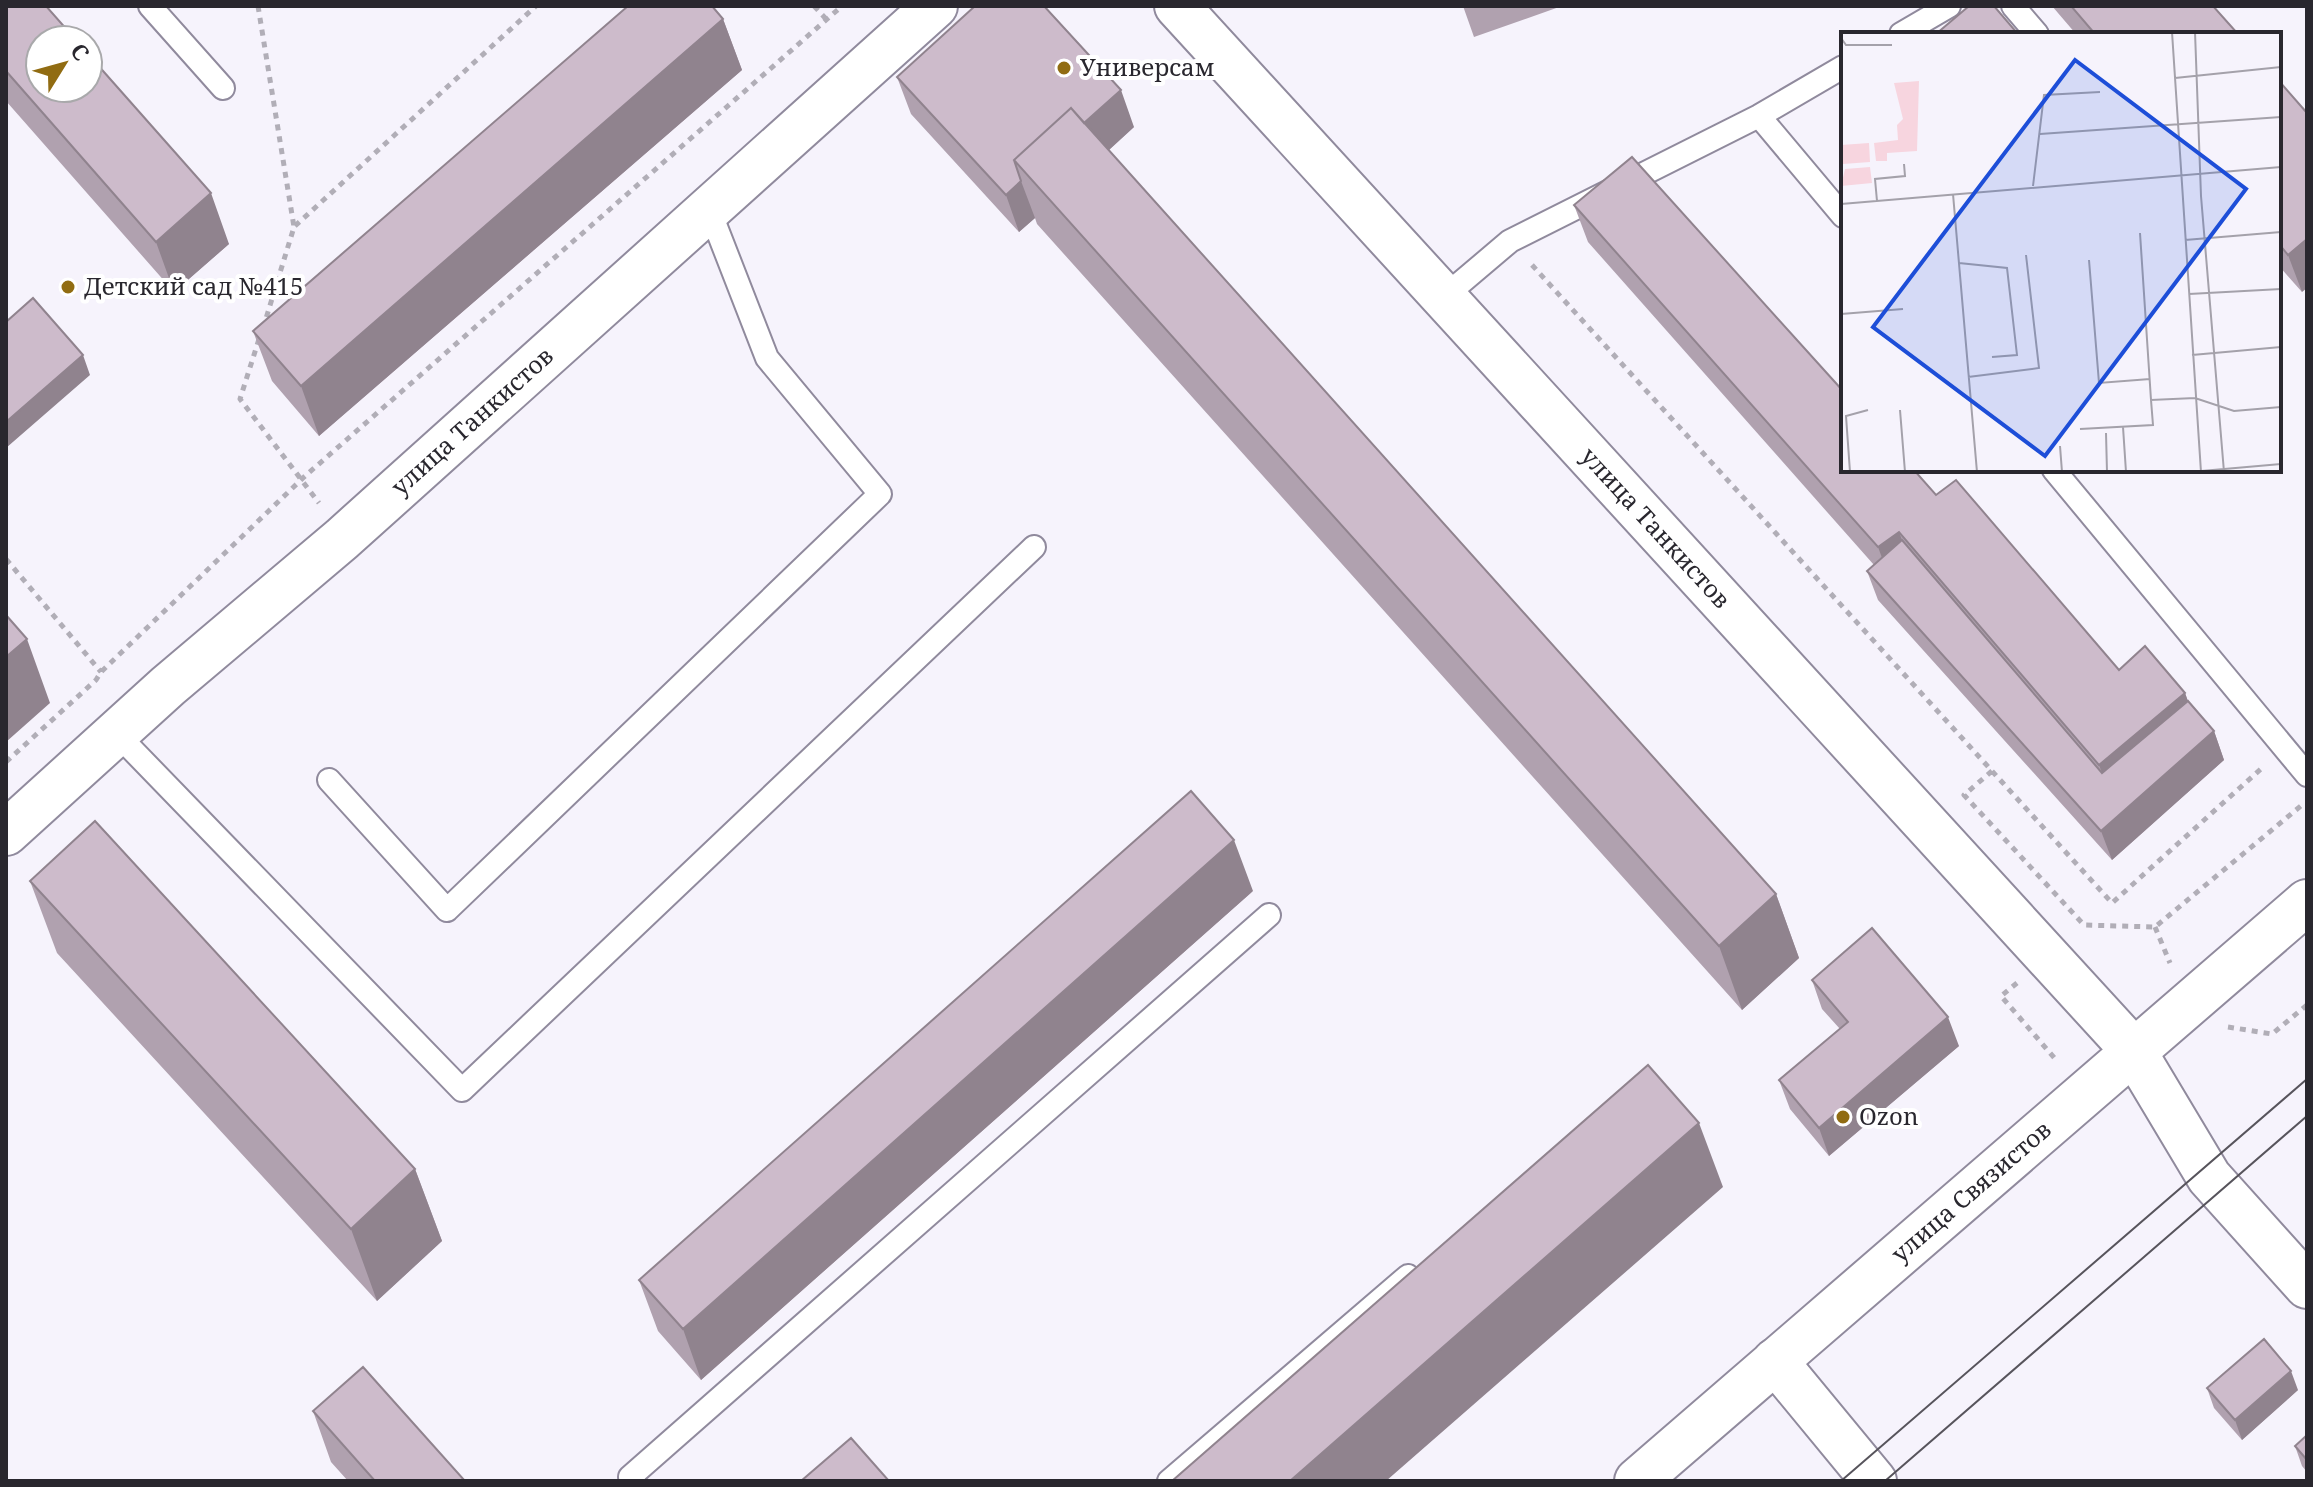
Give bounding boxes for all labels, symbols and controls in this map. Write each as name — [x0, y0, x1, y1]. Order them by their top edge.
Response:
north arrow — [24, 24, 104, 104]
inset map — [1841, 32, 2281, 472]
text: С — [64, 37, 97, 66]
place label: Универсам — [1080, 50, 1215, 83]
marker: Универсам — [1055, 59, 1073, 77]
place label: Детский сад №415 — [84, 269, 303, 302]
marker: Детский сад №415 — [59, 278, 77, 296]
street label: улица Танкистов — [383, 339, 560, 502]
street label: улица Танкистов — [1574, 440, 1738, 615]
place label: Ozon — [1859, 1099, 1918, 1132]
marker: Ozon — [1834, 1108, 1852, 1126]
street label: улица Связистов — [1883, 1113, 2057, 1269]

